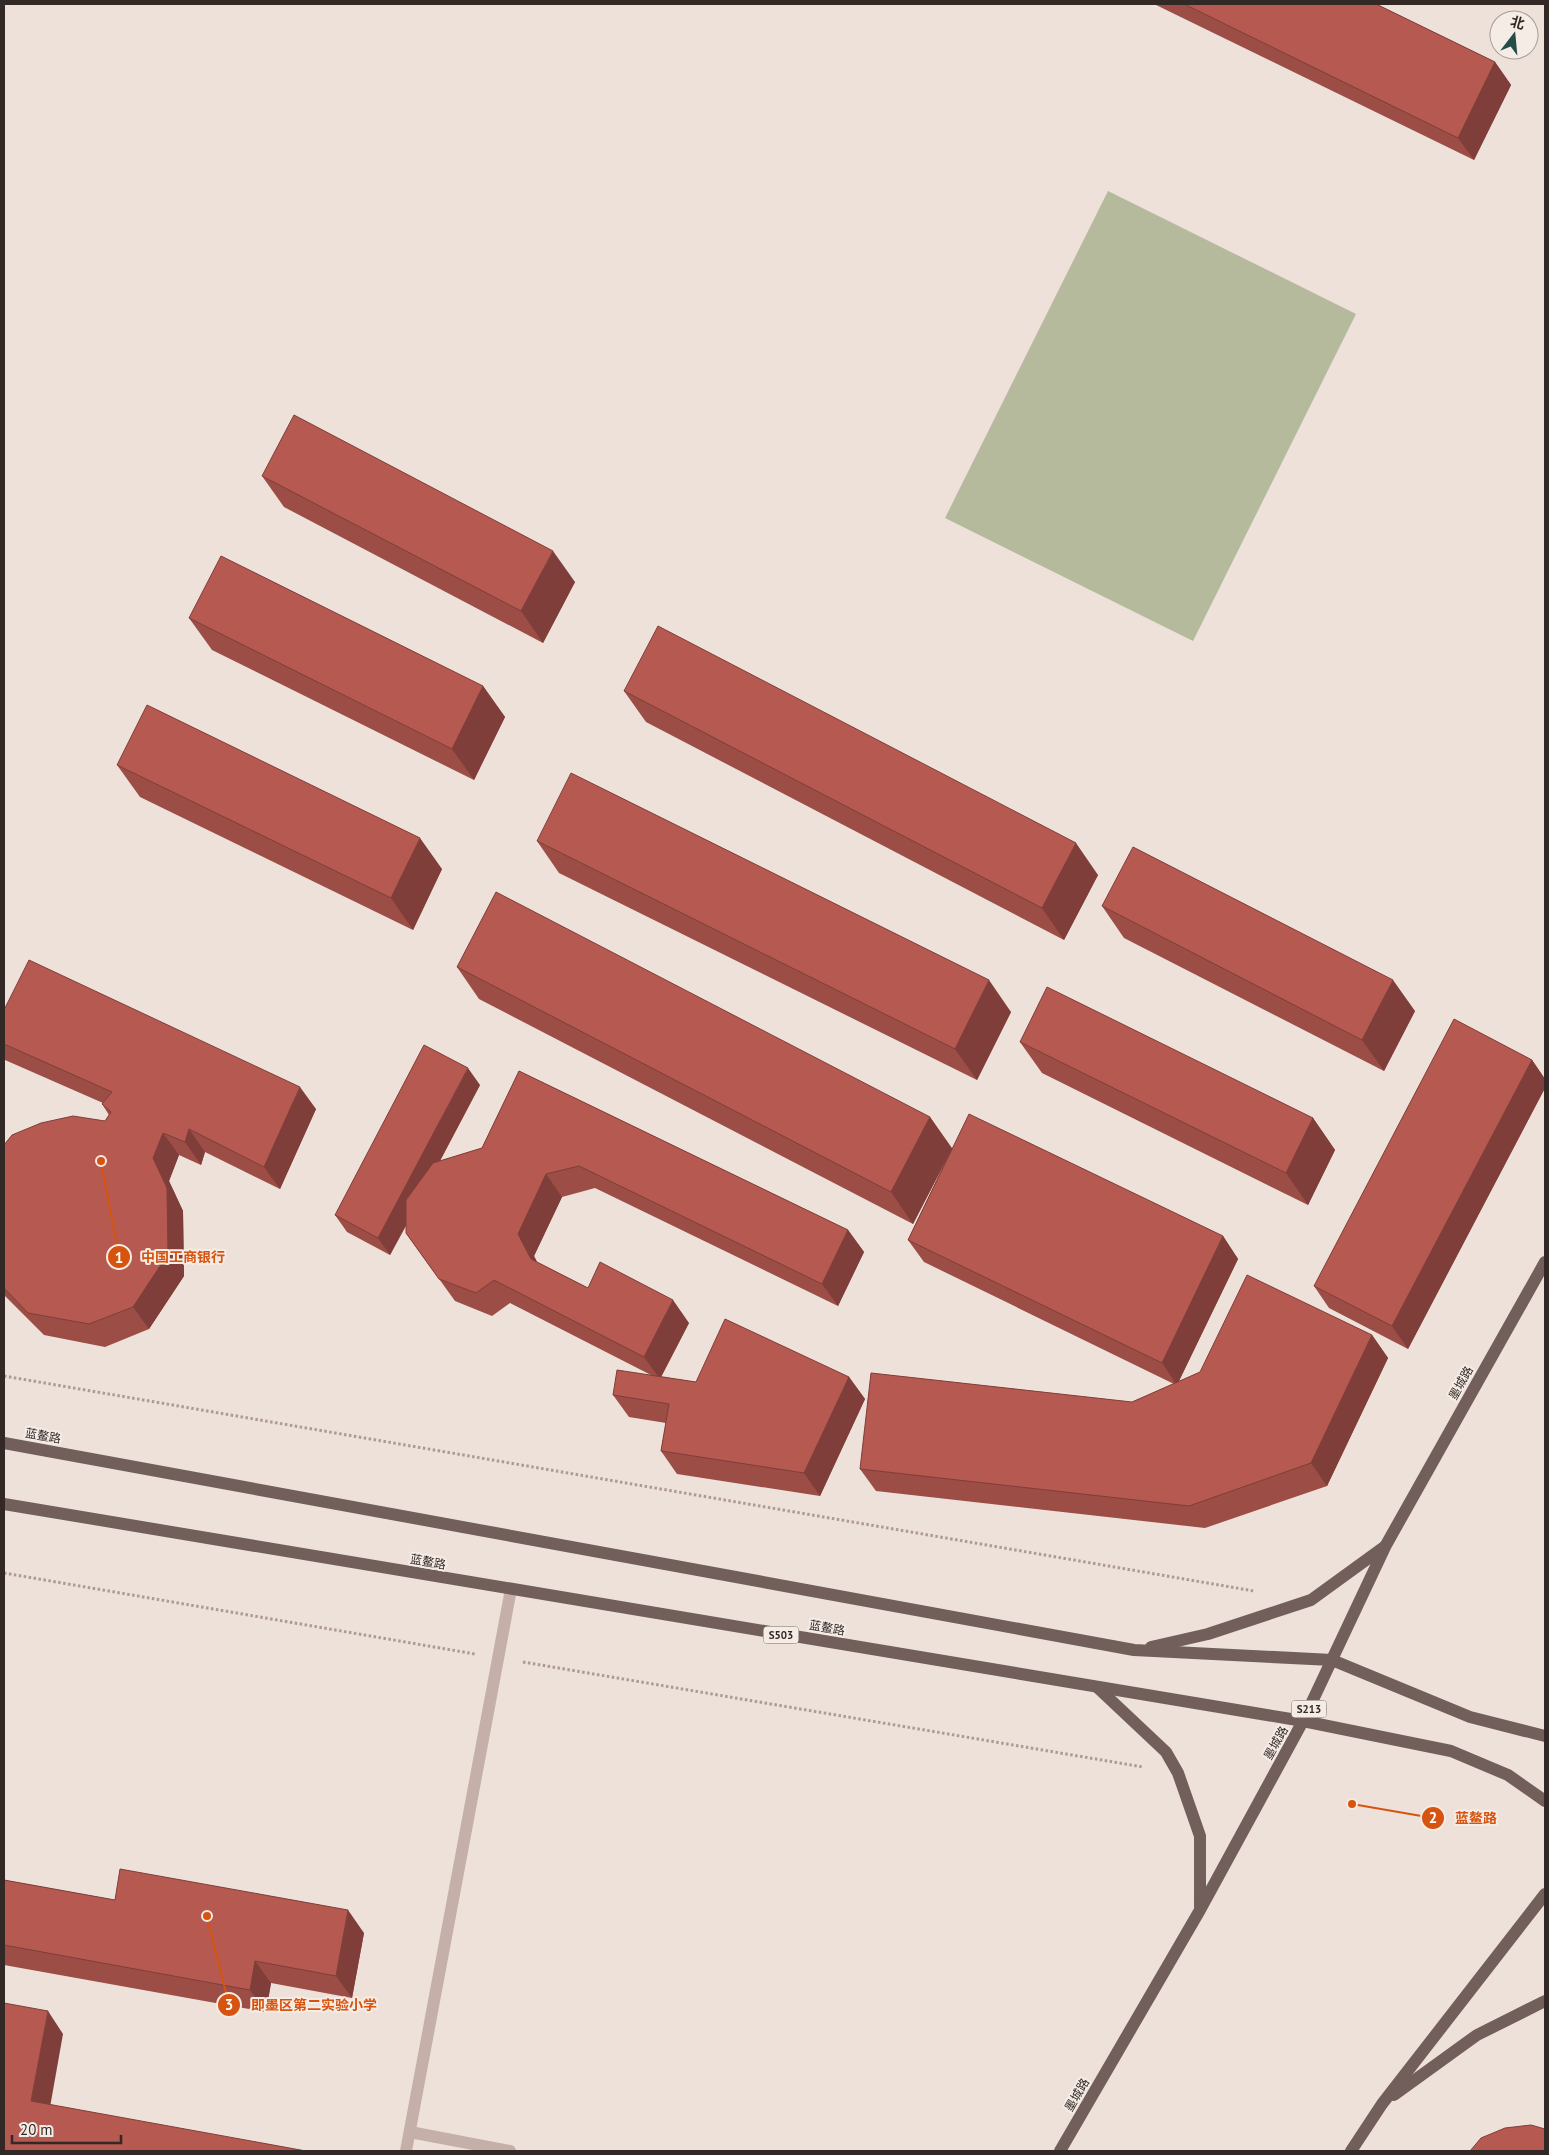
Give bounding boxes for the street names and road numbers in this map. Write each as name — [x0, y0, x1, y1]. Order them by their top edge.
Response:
street label: 墨城路 — [1445, 1363, 1476, 1402]
street label: 蓝鳌路 — [24, 1425, 62, 1446]
street label: 蓝鳌路 — [409, 1551, 447, 1572]
street label: 蓝鳌路 — [808, 1617, 846, 1638]
road number: S503 — [764, 1626, 798, 1644]
road number: S213 — [1292, 1700, 1326, 1718]
street label: 墨城路 — [1260, 1723, 1291, 1762]
street label: 墨城路 — [1061, 2075, 1092, 2114]

